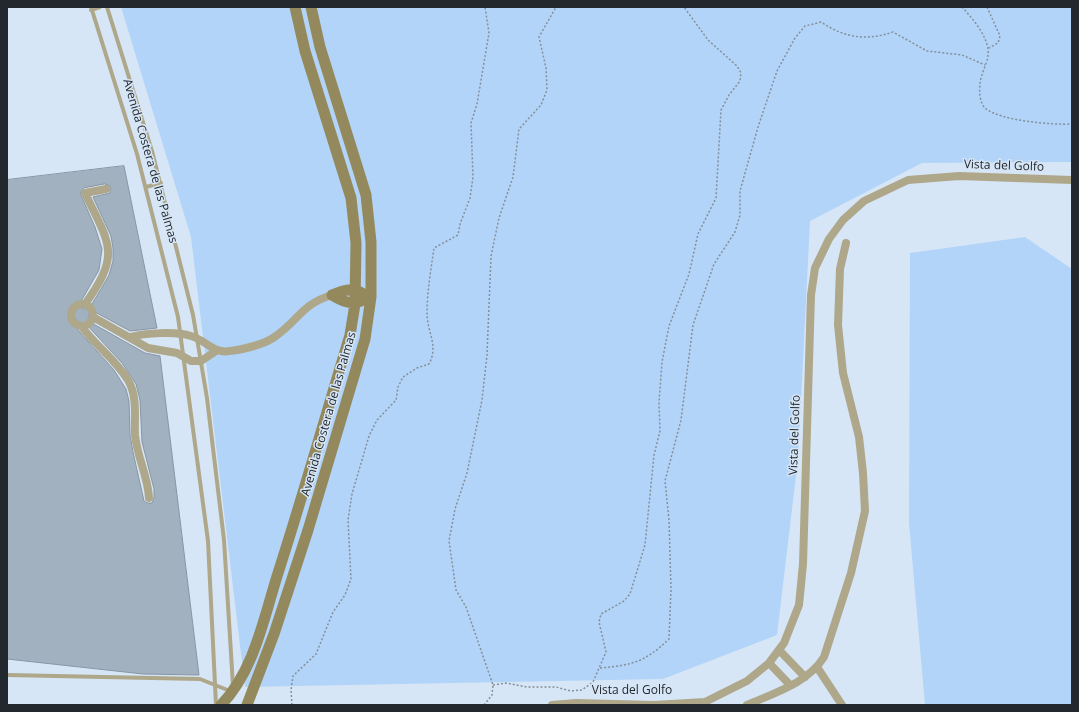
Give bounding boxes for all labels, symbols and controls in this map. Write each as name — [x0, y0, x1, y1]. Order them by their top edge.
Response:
street label: Avenida Costera de las Palmas — [120, 77, 180, 245]
street label: Vista del Golfo — [964, 157, 1044, 175]
street label: Avenida Costera de las Palmas — [299, 330, 359, 498]
street label: Vista del Golfo — [786, 395, 804, 475]
street label: Vista del Golfo — [592, 684, 672, 698]

